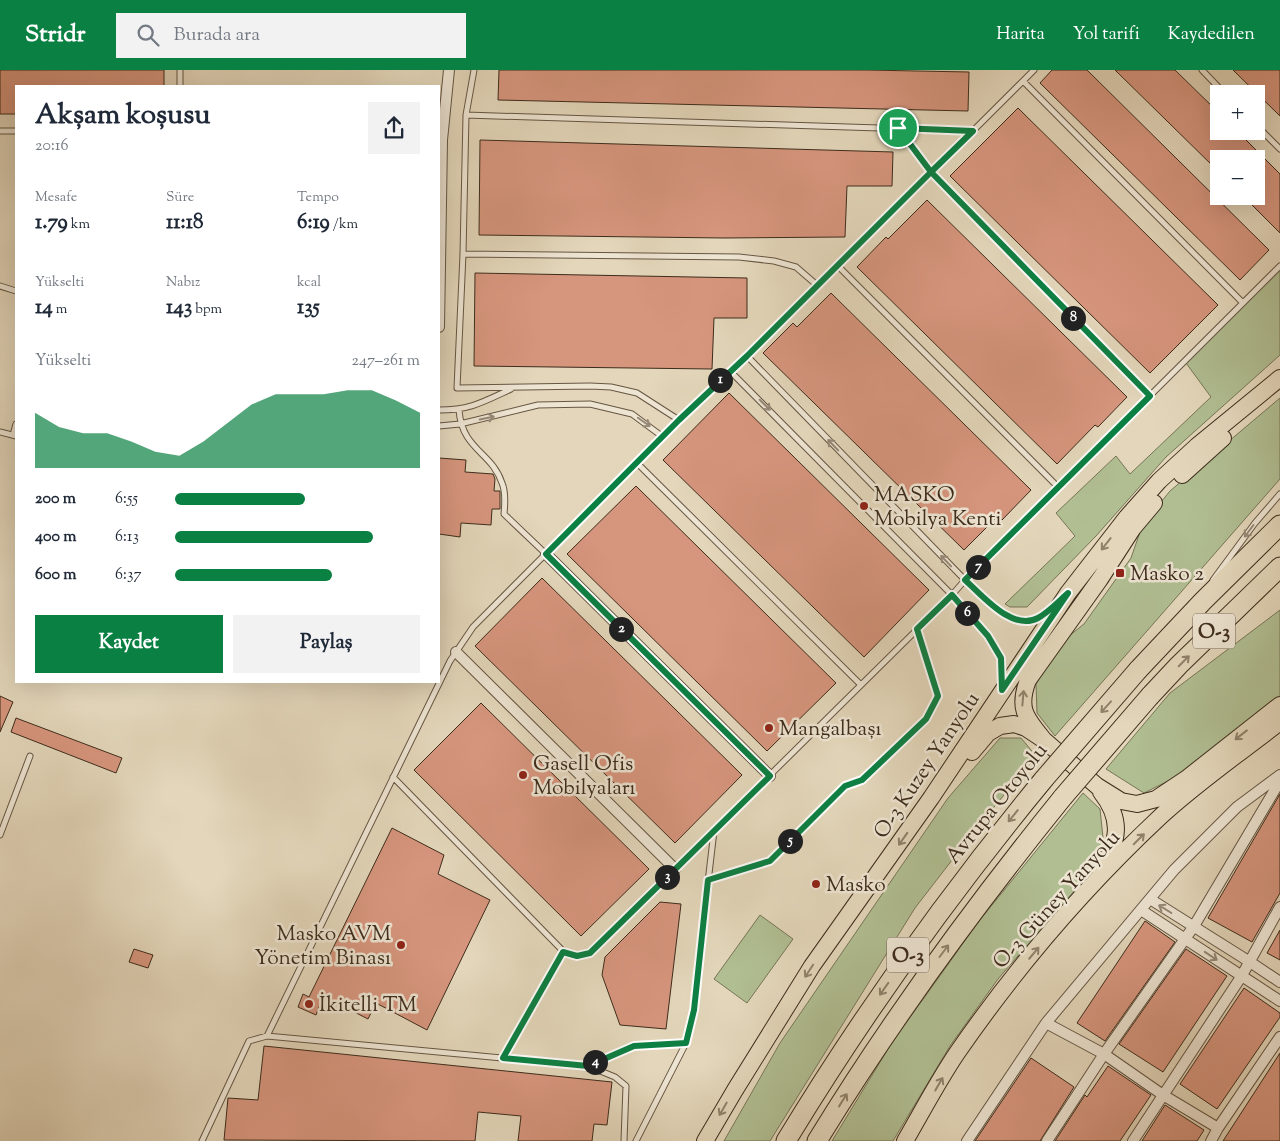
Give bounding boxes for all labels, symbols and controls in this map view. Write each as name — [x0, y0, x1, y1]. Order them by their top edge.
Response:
search box — [116, 13, 466, 58]
text: Stridr — [25, 18, 86, 52]
icon: search — [134, 21, 162, 49]
text: Burada ara — [174, 22, 260, 49]
text: Harita — [996, 22, 1045, 48]
text: Yol tarifi — [1073, 22, 1140, 48]
text: Kaydedilen — [1168, 22, 1255, 48]
map controls — [1210, 85, 1265, 205]
button: + — [1210, 85, 1265, 140]
text: Akşam koşusu — [35, 96, 210, 136]
button: share — [368, 102, 420, 154]
pin — [877, 107, 919, 149]
icon: arrive — [884, 114, 912, 142]
text: 20:16 — [35, 135, 68, 158]
button: − — [1210, 150, 1265, 205]
text: Mesafe — [35, 188, 77, 208]
text: Süre — [166, 188, 194, 208]
text: Tempo — [297, 188, 339, 208]
text: 1.79 — [35, 208, 68, 238]
text: 11:18 — [166, 208, 203, 238]
text: 6:19 — [297, 208, 330, 238]
text: km — [68, 215, 90, 235]
text: /km — [330, 215, 358, 235]
text: Yükselti — [35, 273, 84, 293]
text: Nabız — [166, 273, 200, 293]
text: kcal — [297, 273, 321, 293]
text: 14 — [35, 293, 53, 323]
text: 143 — [166, 293, 192, 323]
text: 135 — [297, 293, 320, 323]
text: m — [53, 300, 67, 320]
text: bpm — [192, 300, 222, 320]
pin: 8 — [1060, 306, 1086, 330]
text: 8 — [1070, 308, 1077, 328]
text: Yükselti — [35, 350, 91, 373]
text: 247–261 m — [352, 350, 420, 373]
pin: 1 — [708, 368, 732, 392]
text: 1 — [718, 370, 723, 390]
one-way arrow — [758, 399, 771, 411]
one-way arrow — [478, 413, 494, 422]
one-way arrow — [637, 417, 651, 427]
one-way arrow — [827, 439, 839, 451]
place label: MASKO Mobilya Kenti — [874, 481, 1001, 535]
text: 200 m — [35, 488, 76, 511]
text: 6:55 — [115, 488, 138, 511]
marker: MASKO Mobilya Kenti — [858, 500, 870, 512]
one-way arrow — [1243, 524, 1254, 537]
text: 400 m — [35, 526, 77, 549]
text: 6:13 — [115, 526, 139, 549]
one-way arrow — [1100, 537, 1111, 550]
pin: 7 — [966, 554, 990, 580]
one-way arrow — [940, 555, 953, 567]
text: 7 — [975, 557, 982, 577]
place label: Masko 2 — [1130, 560, 1204, 590]
text: 600 m — [35, 564, 77, 587]
text: 6:37 — [115, 564, 141, 587]
marker: Masko 2 — [1114, 567, 1126, 579]
pin: 6 — [954, 600, 980, 626]
text: 6 — [964, 603, 971, 623]
road number: O-3 — [1193, 614, 1235, 648]
button: Kaydet — [35, 615, 223, 673]
button: Paylaş — [233, 615, 420, 673]
pin: 2 — [608, 616, 634, 642]
text: 2 — [618, 619, 625, 639]
one-way arrow — [1177, 655, 1190, 667]
street label: O-3 Kuzey Yanyolu — [867, 687, 988, 845]
one-way arrow — [1018, 691, 1028, 707]
one-way arrow — [1100, 700, 1112, 713]
place label: Mangalbaşı — [779, 715, 882, 745]
marker: Mangalbaşı — [763, 722, 775, 734]
one-way arrow — [1235, 729, 1248, 740]
street label: Avrupa Otoyolu — [939, 737, 1056, 871]
place label: Gasell Ofis Mobilyaları — [533, 750, 636, 804]
marker: Gasell Ofis Mobilyaları — [517, 769, 529, 781]
one-way arrow — [1007, 809, 1018, 822]
street label: O-3 Güney Yanyolu — [987, 824, 1128, 977]
pin: 5 — [778, 828, 802, 854]
text: 5 — [788, 831, 793, 851]
one-way arrow — [898, 831, 908, 845]
one-way arrow — [1132, 833, 1144, 845]
pin: 3 — [654, 864, 680, 890]
text: 3 — [665, 867, 670, 887]
place label: Masko — [826, 871, 886, 901]
marker: Masko — [810, 878, 822, 890]
one-way arrow — [1159, 903, 1173, 913]
place label: Masko AVM Yönetim Binası — [254, 920, 391, 974]
road number: O-3 — [887, 938, 929, 972]
marker: Masko AVM Yönetim Binası — [395, 939, 407, 951]
one-way arrow — [938, 945, 949, 958]
one-way arrow — [1029, 947, 1040, 960]
one-way arrow — [1204, 951, 1218, 961]
one-way arrow — [804, 964, 814, 978]
one-way arrow — [879, 981, 890, 995]
place label: İkitelli TM — [319, 991, 417, 1021]
marker: İkitelli TM — [303, 998, 315, 1010]
pin: 4 — [582, 1050, 608, 1074]
text: 4 — [592, 1052, 599, 1072]
one-way arrow — [934, 1078, 944, 1092]
one-way arrow — [838, 1093, 848, 1107]
one-way arrow — [718, 1102, 728, 1116]

